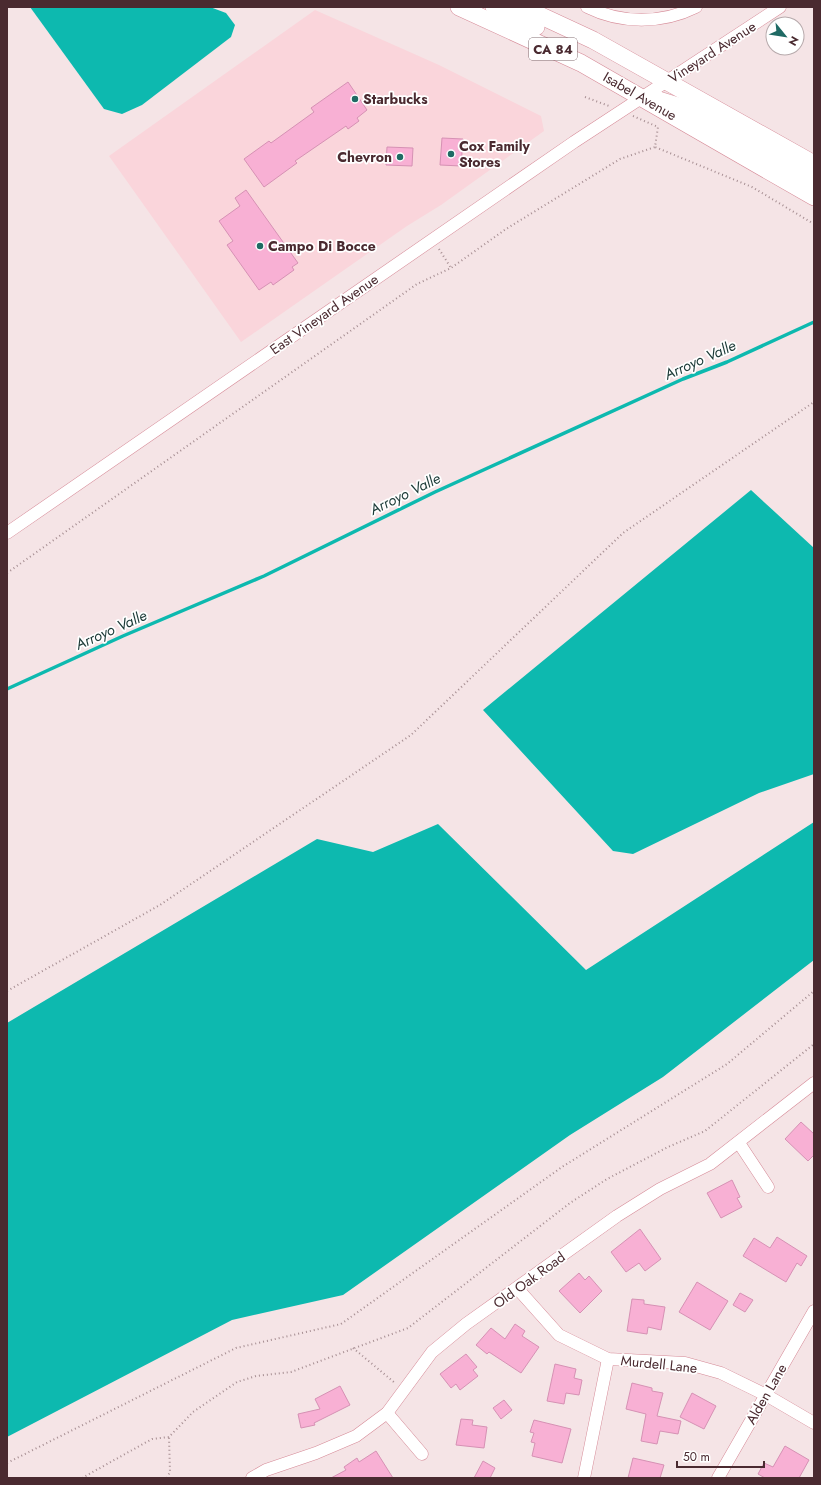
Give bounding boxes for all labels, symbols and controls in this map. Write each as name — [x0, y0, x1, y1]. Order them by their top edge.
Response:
street label: Vineyard Avenue — [664, 16, 760, 88]
north arrow — [765, 16, 805, 56]
text: N — [785, 33, 803, 49]
road number: CA 84 — [529, 38, 577, 60]
street label: Isabel Avenue — [599, 67, 681, 125]
place label: Starbucks — [363, 89, 428, 109]
marker: Starbucks — [350, 94, 360, 104]
place label: Cox Family Stores — [459, 136, 531, 172]
place label: Chevron — [337, 147, 392, 167]
marker: Cox Family Stores — [446, 149, 456, 159]
marker: Chevron — [395, 152, 405, 162]
place label: Campo Di Bocce — [268, 236, 376, 256]
marker: Campo Di Bocce — [255, 241, 265, 251]
street label: East Vineyard Avenue — [266, 269, 382, 359]
water label: Arroyo Valle — [660, 334, 740, 386]
water label: Arroyo Valle — [365, 467, 445, 521]
water label: Arroyo Valle — [71, 604, 151, 656]
street label: Old Oak Road — [489, 1247, 569, 1313]
street label: Murdell Lane — [620, 1350, 698, 1378]
street label: Alden Lane — [741, 1360, 791, 1428]
scale bar — [677, 1443, 764, 1469]
text: 50 m — [683, 1448, 710, 1466]

